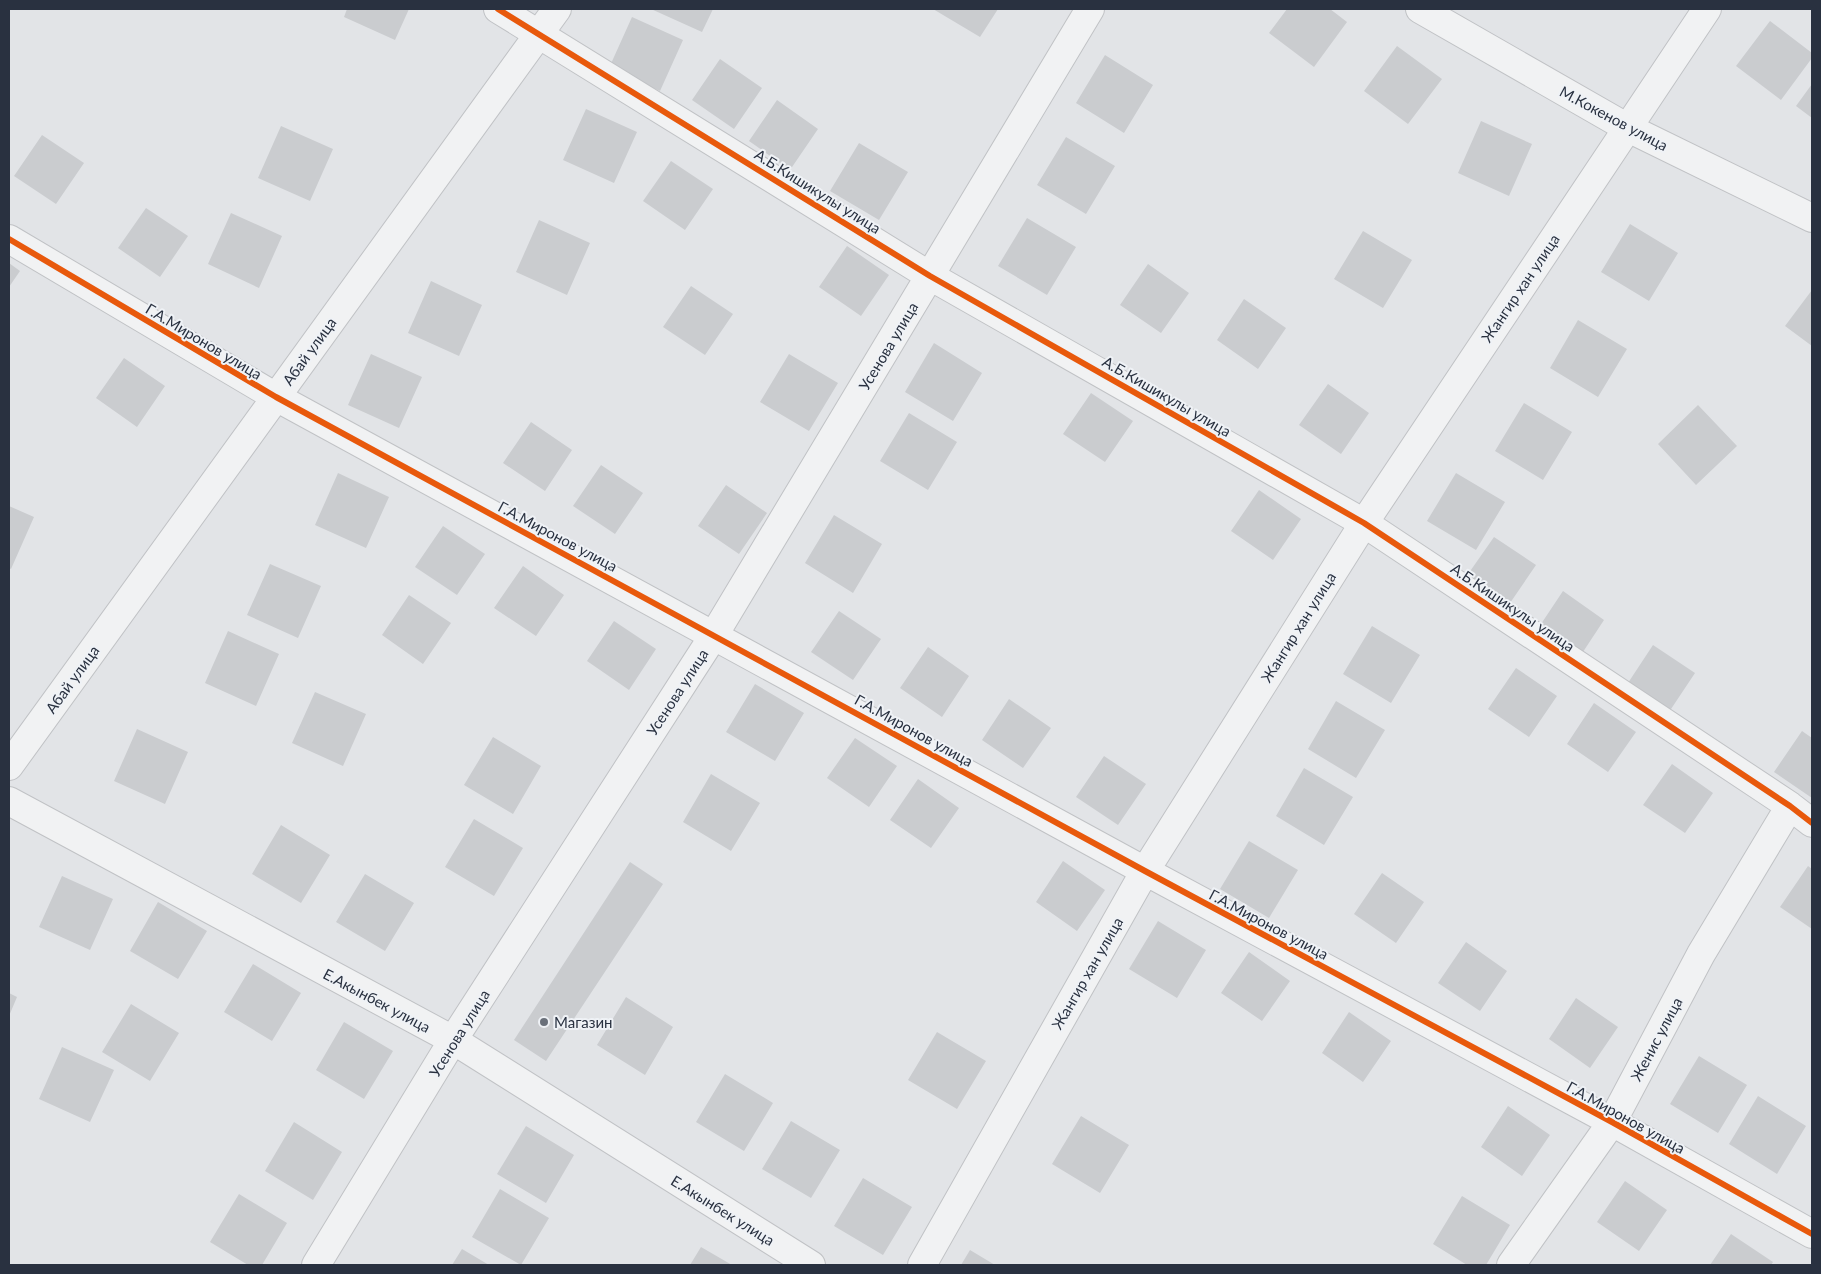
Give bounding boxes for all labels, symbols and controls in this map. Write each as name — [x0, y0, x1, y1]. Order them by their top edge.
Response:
street label: М.Кокенов улица — [1557, 82, 1671, 154]
street label: А.Б.Кишикулы улица — [752, 145, 884, 237]
street label: Жангир хан улица — [1477, 230, 1563, 346]
street label: Г.А.Миронов улица — [143, 299, 265, 383]
street label: Усенова улица — [855, 299, 921, 393]
street label: Абай улица — [278, 314, 340, 388]
street label: А.Б.Кишикулы улица — [1100, 352, 1234, 440]
street label: Г.А.Миронов улица — [495, 497, 621, 575]
street label: А.Б.Кишикулы улица — [1448, 559, 1578, 655]
street label: Жангир хан улица — [1257, 569, 1339, 685]
street label: Абай улица — [41, 642, 103, 716]
street label: Усенова улица — [642, 645, 712, 739]
street label: Г.А.Миронов улица — [852, 690, 976, 770]
street label: Г.А.Миронов улица — [1206, 885, 1332, 963]
street label: Жангир хан улица — [1048, 914, 1126, 1032]
street label: Е.Акынбек улица — [320, 964, 434, 1036]
street label: Усенова улица — [425, 986, 493, 1080]
street label: Женис улица — [1626, 994, 1686, 1084]
place label: Магазин — [554, 1013, 613, 1031]
marker: Магазин — [538, 1016, 550, 1028]
street label: Г.А.Миронов улица — [1564, 1077, 1688, 1157]
street label: Е.Акынбек улица — [668, 1171, 778, 1249]

